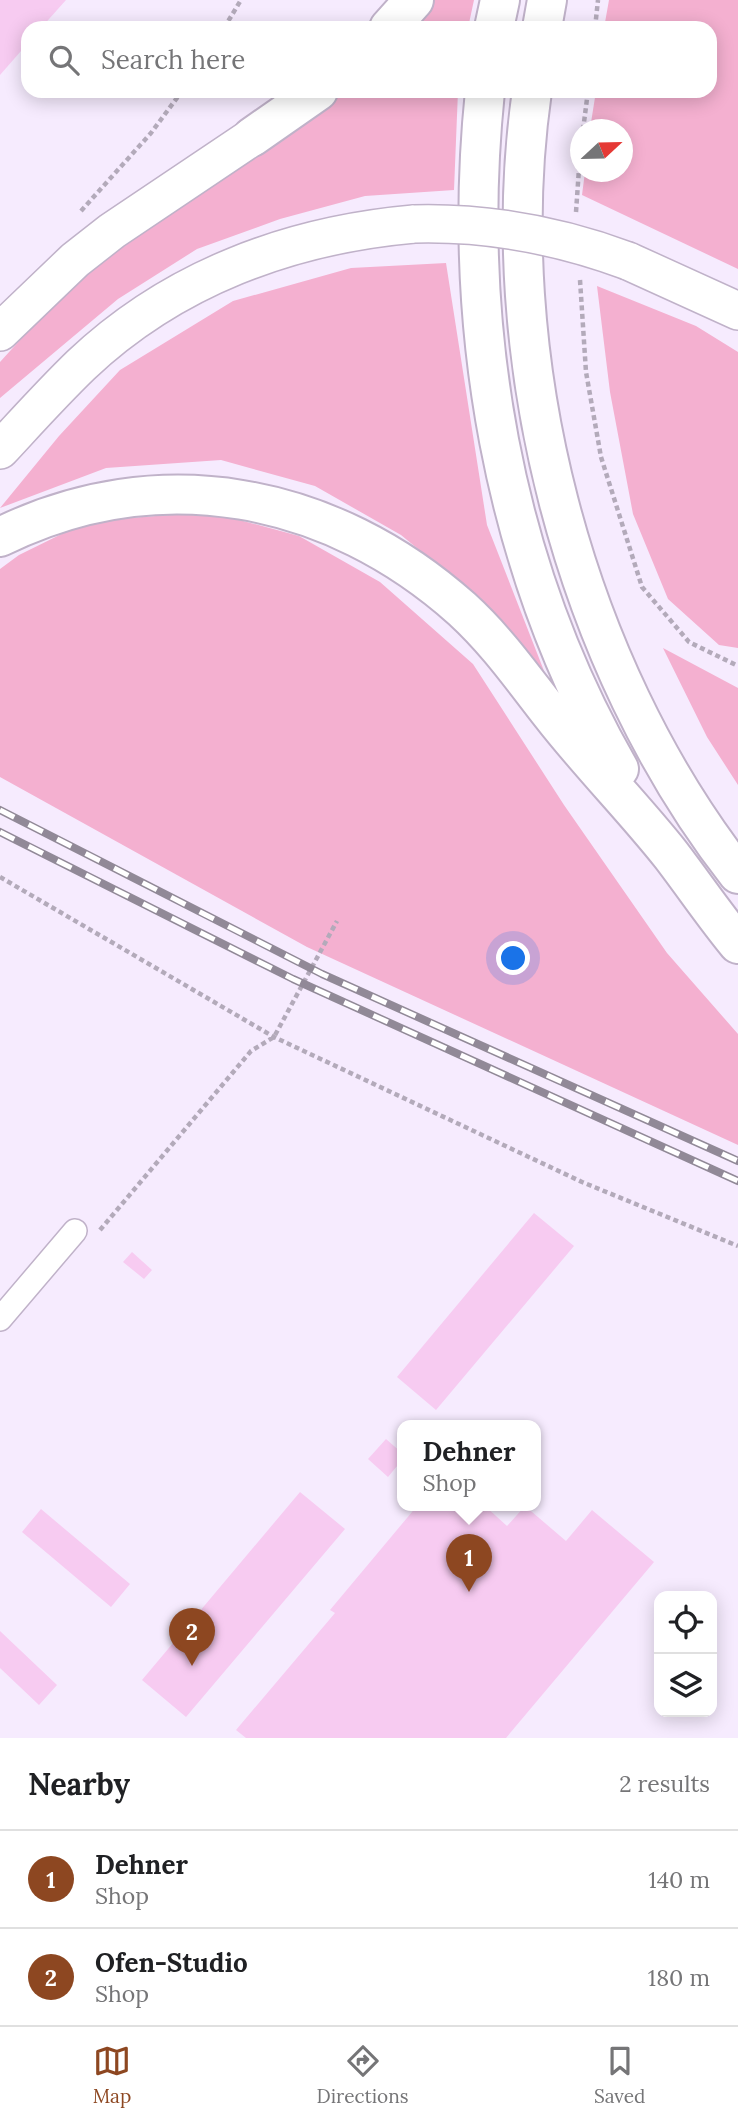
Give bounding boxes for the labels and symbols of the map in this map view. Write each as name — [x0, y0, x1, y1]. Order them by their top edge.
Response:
north arrow — [570, 119, 633, 182]
your location — [496, 941, 530, 975]
pin: 1 — [446, 1534, 492, 1592]
pin: 2 — [169, 1608, 215, 1666]

